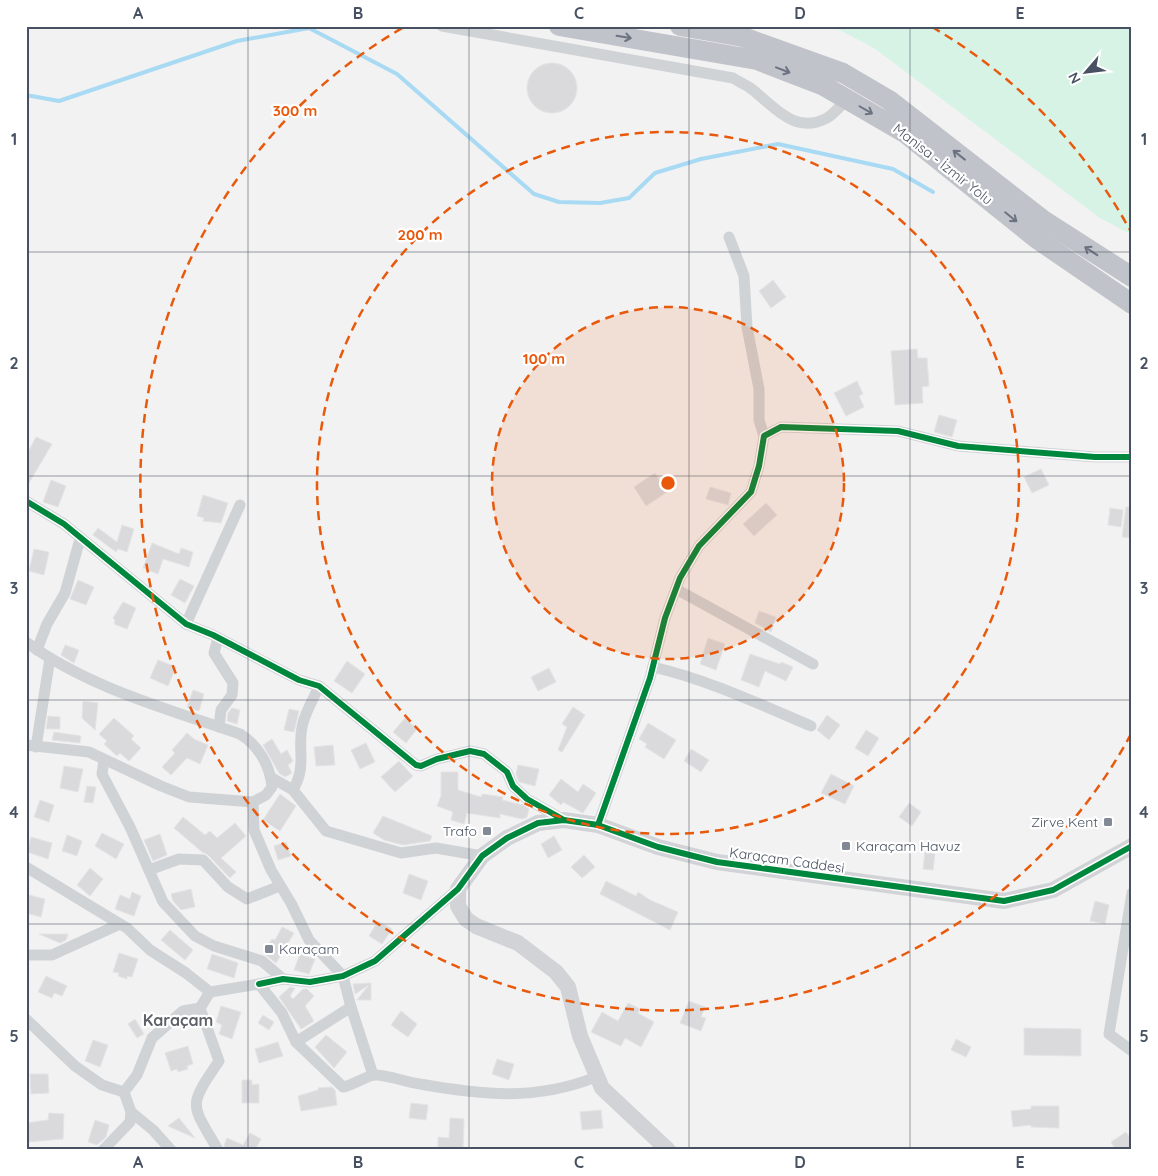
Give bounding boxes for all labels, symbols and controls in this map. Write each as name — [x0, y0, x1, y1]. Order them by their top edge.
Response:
text: A — [133, 3, 144, 23]
text: B — [353, 3, 363, 23]
text: C — [574, 3, 584, 23]
text: D — [794, 3, 806, 23]
text: E — [1015, 3, 1025, 23]
one-way arrow — [616, 33, 632, 43]
north arrow — [1060, 48, 1110, 98]
one-way arrow — [775, 66, 790, 75]
text: N — [1064, 69, 1085, 87]
text: 300 m — [273, 101, 317, 120]
one-way arrow — [859, 105, 874, 115]
street label: Manisa - İzmir Yolu — [890, 120, 996, 208]
text: 1 — [11, 129, 17, 149]
text: 1 — [1141, 129, 1147, 149]
one-way arrow — [953, 150, 966, 161]
one-way arrow — [1004, 212, 1017, 223]
text: 200 m — [398, 225, 443, 244]
one-way arrow — [1084, 246, 1098, 256]
text: 100 m — [523, 349, 565, 368]
text: 2 — [9, 353, 19, 373]
text: 2 — [1139, 353, 1149, 373]
centre of rings — [659, 474, 677, 492]
text: 3 — [10, 578, 18, 598]
text: 3 — [1140, 578, 1148, 598]
text: 4 — [9, 802, 19, 822]
text: 4 — [1139, 802, 1149, 822]
place label: Zirve Kent — [1031, 813, 1098, 831]
marker: Zirve Kent — [1102, 816, 1114, 828]
place label: Trafo — [443, 822, 477, 840]
marker: Trafo — [481, 825, 493, 837]
place label: Karaçam Havuz — [856, 837, 961, 855]
marker: Karaçam Havuz — [840, 840, 852, 852]
street label: Karaçam Caddesi — [728, 843, 846, 877]
place label: Karaçam — [279, 940, 339, 958]
marker: Karaçam — [263, 943, 275, 955]
district label: Karaçam — [143, 1010, 213, 1030]
text: 5 — [9, 1026, 19, 1046]
text: 5 — [1139, 1026, 1149, 1046]
text: A — [133, 1152, 144, 1172]
text: B — [353, 1152, 363, 1172]
text: C — [574, 1152, 584, 1172]
text: D — [794, 1152, 806, 1172]
text: E — [1015, 1152, 1025, 1172]

